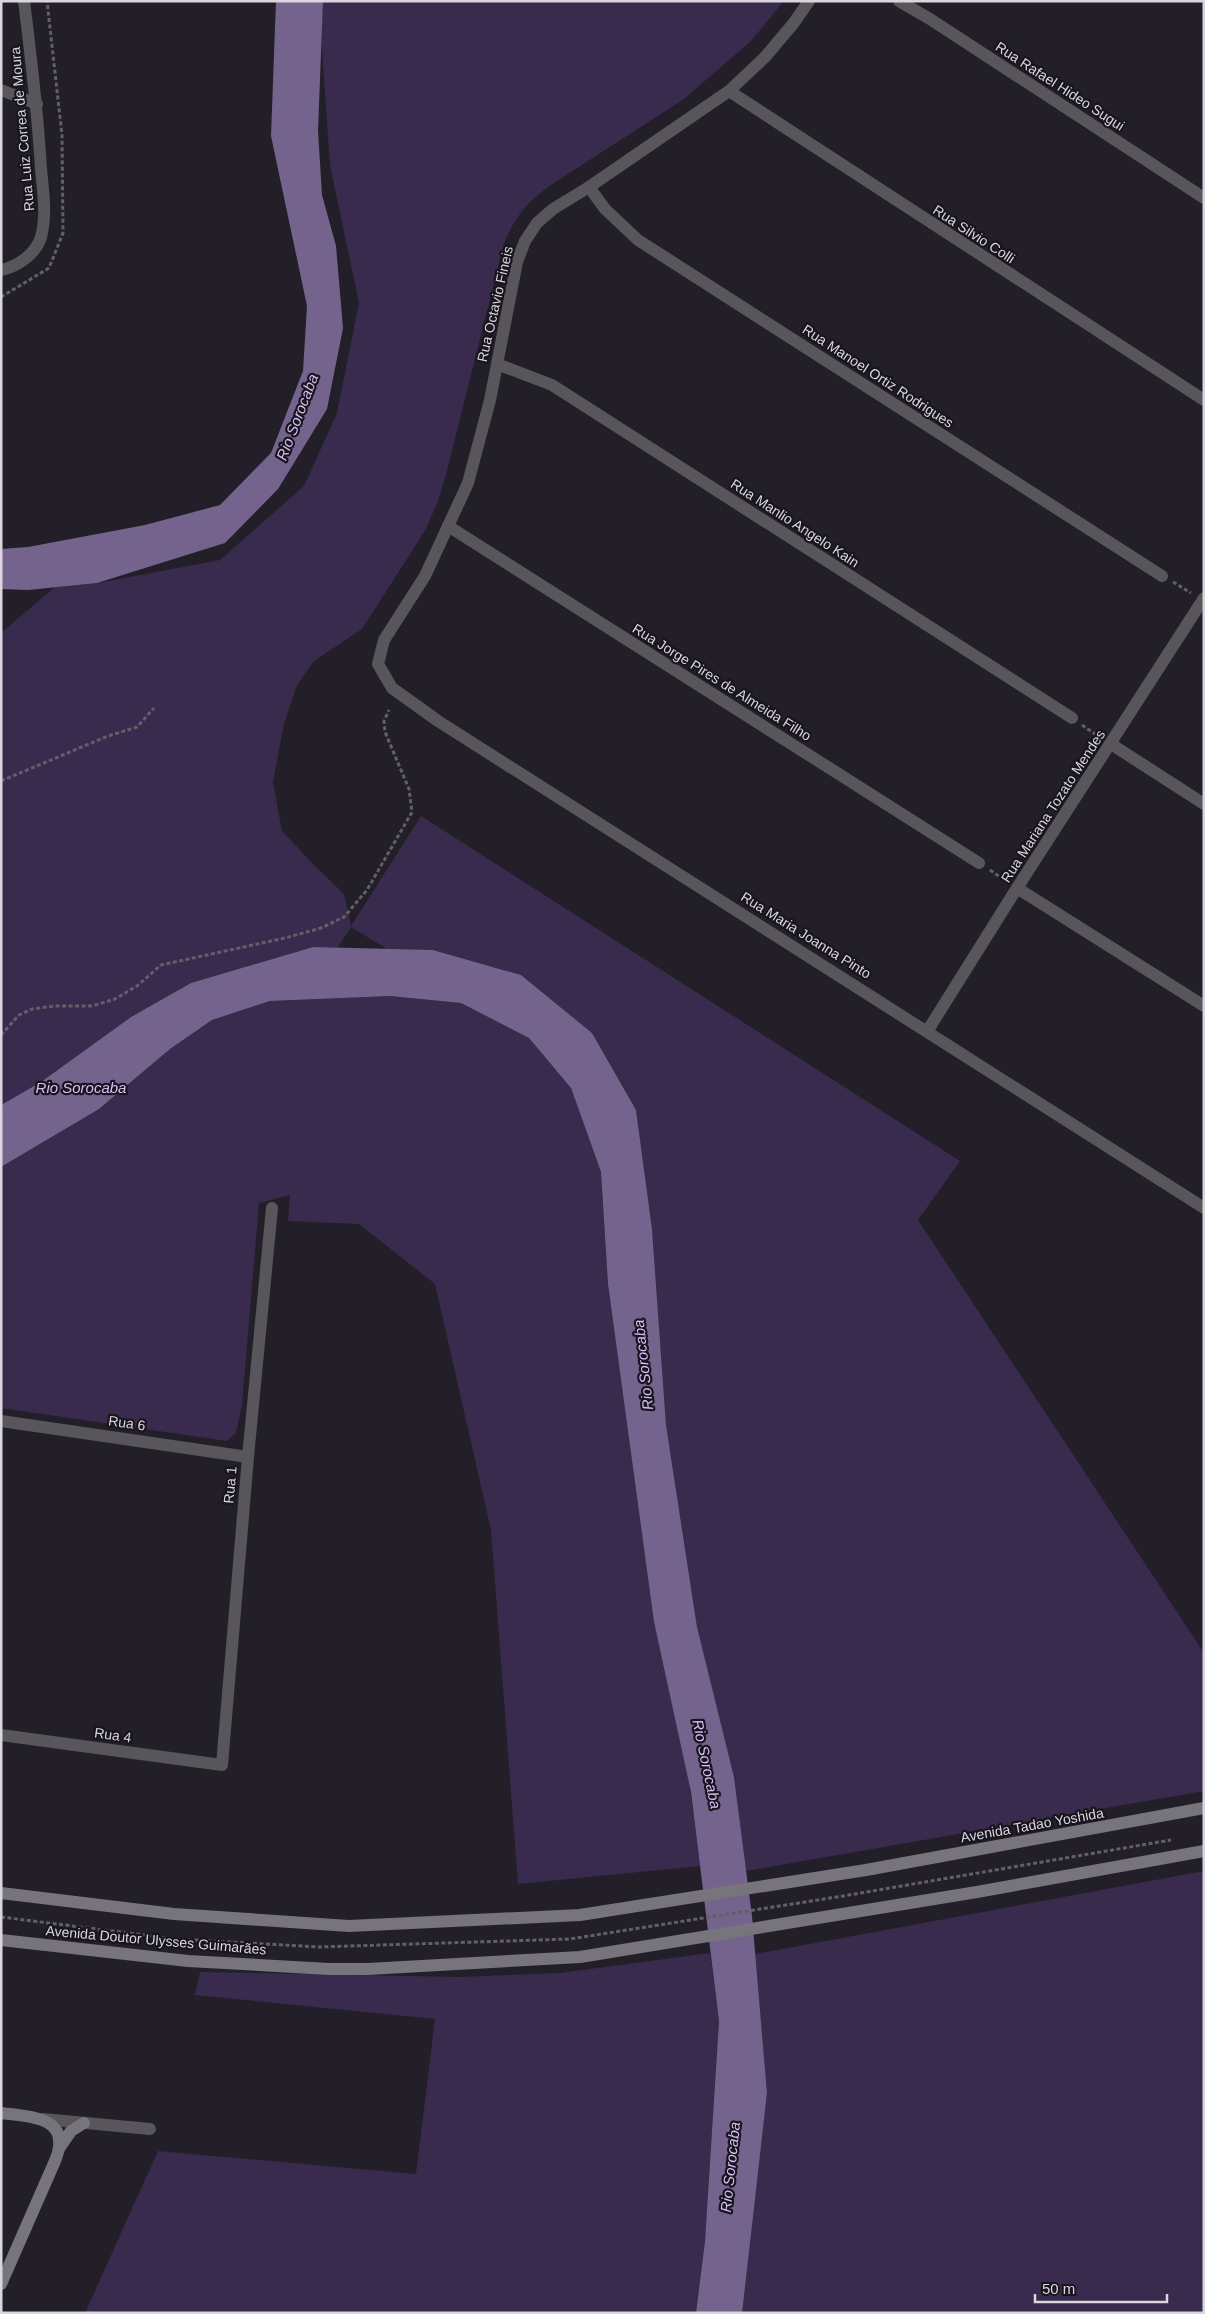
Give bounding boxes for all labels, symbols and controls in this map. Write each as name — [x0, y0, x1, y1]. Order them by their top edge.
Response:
street label: Rua Rafael Hideo Sugui — [993, 38, 1127, 134]
street label: Rua Luiz Correa de Moura — [7, 46, 37, 212]
street label: Rua Silvio Colli — [930, 202, 1018, 266]
street label: Rua Octavio Fineis — [474, 245, 516, 363]
street label: Rua Manoel Ortiz Rodrigues — [800, 321, 956, 431]
water label: Rio Sorocaba — [273, 372, 321, 462]
street label: Rua Manlio Angelo Kain — [728, 476, 862, 570]
street label: Rua Jorge Pires de Almeida Filho — [630, 620, 815, 744]
street label: Rua Mariana Tozato Mendes — [998, 727, 1108, 885]
street label: Rua Maria Joanna Pinto — [738, 888, 874, 982]
water label: Rio Sorocaba — [36, 1079, 126, 1096]
water label: Rio Sorocaba — [630, 1319, 656, 1411]
street label: Rua 6 — [107, 1412, 147, 1434]
street label: Rua 1 — [220, 1465, 240, 1504]
water label: Rio Sorocaba — [689, 1718, 725, 1810]
street label: Rua 4 — [93, 1724, 133, 1746]
street label: Avenida Tadao Yoshida — [959, 1804, 1105, 1845]
street label: Avenida Doutor Ulysses Guimarães — [45, 1922, 267, 1958]
water label: Rio Sorocaba — [717, 2121, 743, 2213]
scale bar — [1035, 2272, 1168, 2304]
text: 50 m — [1042, 2280, 1075, 2297]

